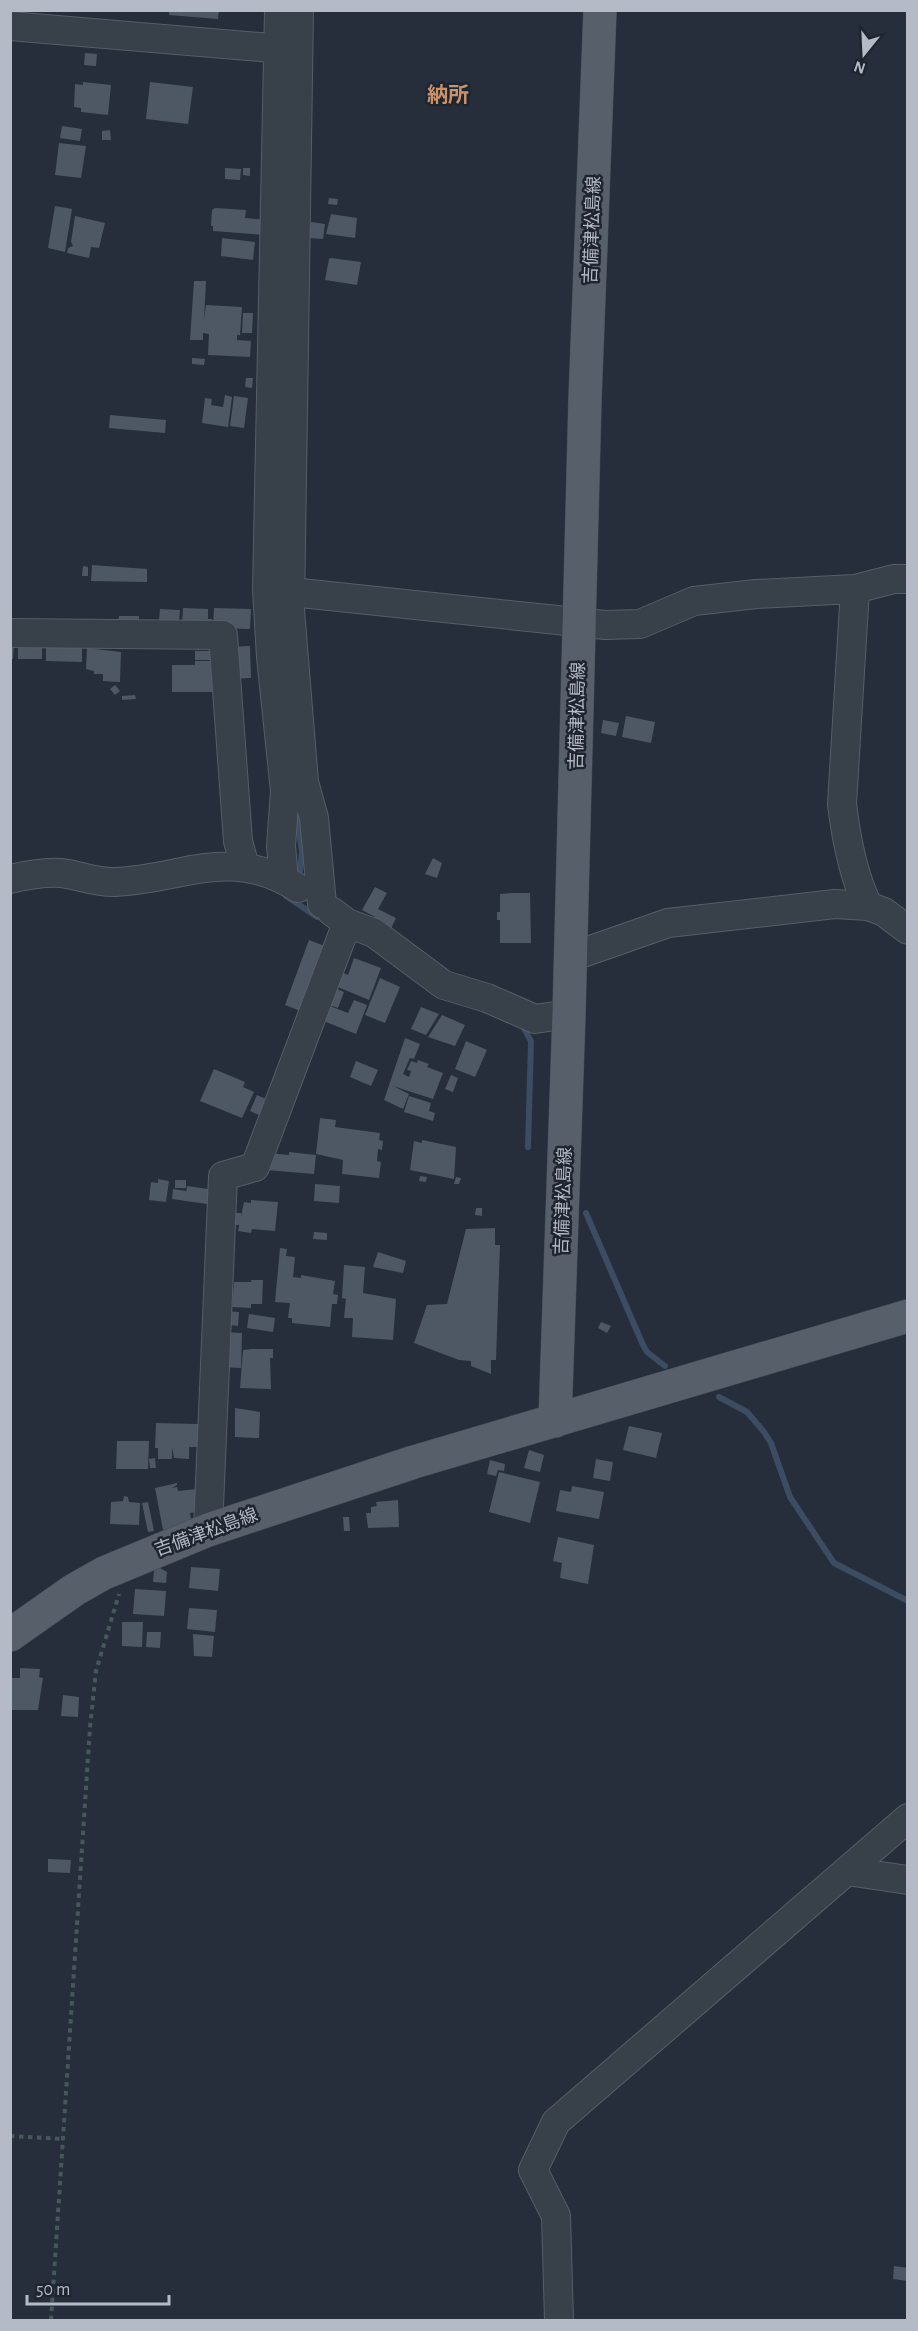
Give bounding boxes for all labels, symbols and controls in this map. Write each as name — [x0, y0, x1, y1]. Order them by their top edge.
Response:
north arrow — [834, 24, 894, 84]
text: N — [852, 58, 867, 77]
district label: 納所 — [427, 84, 469, 106]
street label: 吉備津松島線 — [580, 176, 604, 284]
street label: 吉備津松島線 — [566, 662, 588, 770]
street label: 吉備津松島線 — [551, 1147, 575, 1255]
street label: 吉備津松島線 — [152, 1504, 260, 1560]
scale bar — [27, 2268, 170, 2306]
text: 50 m — [36, 2281, 70, 2299]

